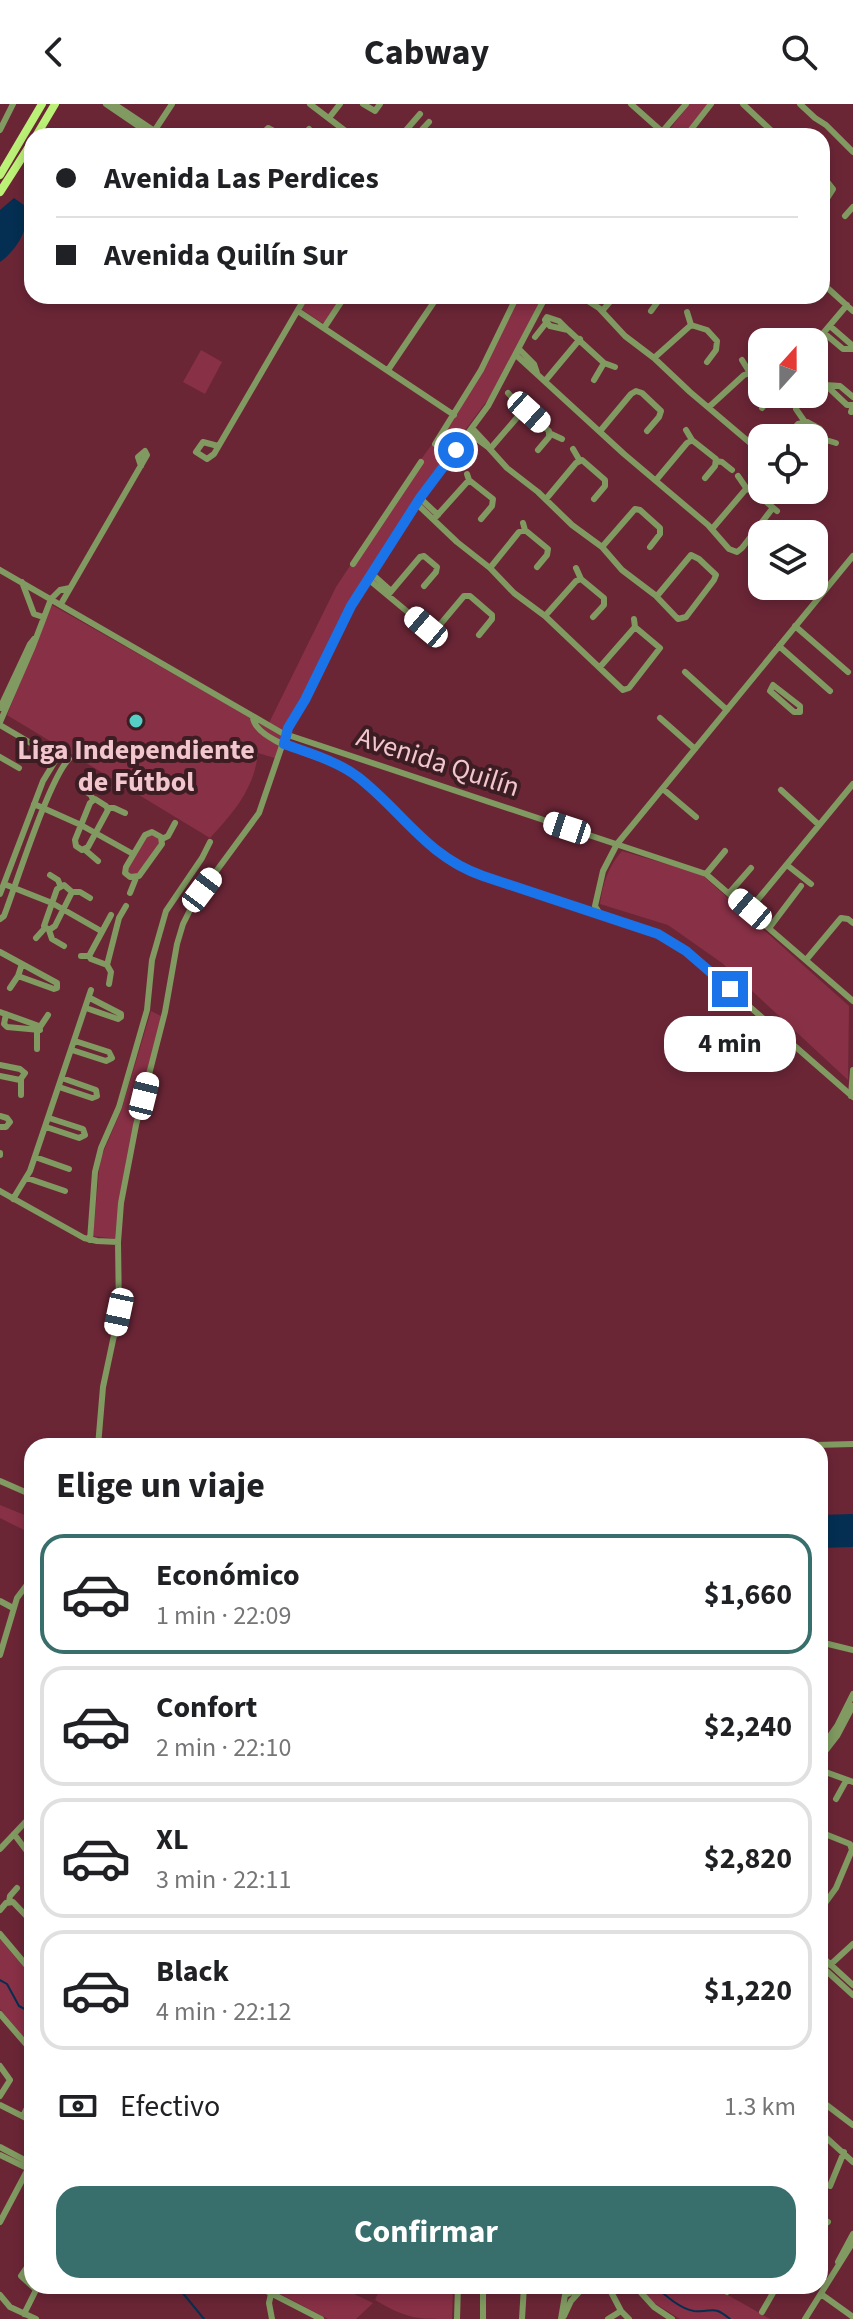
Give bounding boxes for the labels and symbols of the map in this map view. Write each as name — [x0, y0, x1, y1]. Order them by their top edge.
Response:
north arrow — [748, 328, 828, 408]
car — [503, 387, 555, 437]
route start — [438, 432, 474, 468]
car — [400, 602, 452, 652]
marker: Liga Independiente de Fútbol — [127, 712, 145, 730]
street label: Avenida Quilín — [351, 717, 525, 807]
place label: Liga Independiente de Fútbol — [17, 730, 255, 802]
car — [540, 809, 594, 847]
car — [178, 864, 226, 916]
car — [724, 884, 776, 934]
route end — [712, 971, 748, 1007]
callout: 4 min — [664, 1017, 796, 1073]
car — [127, 1070, 161, 1122]
car — [102, 1286, 136, 1338]

